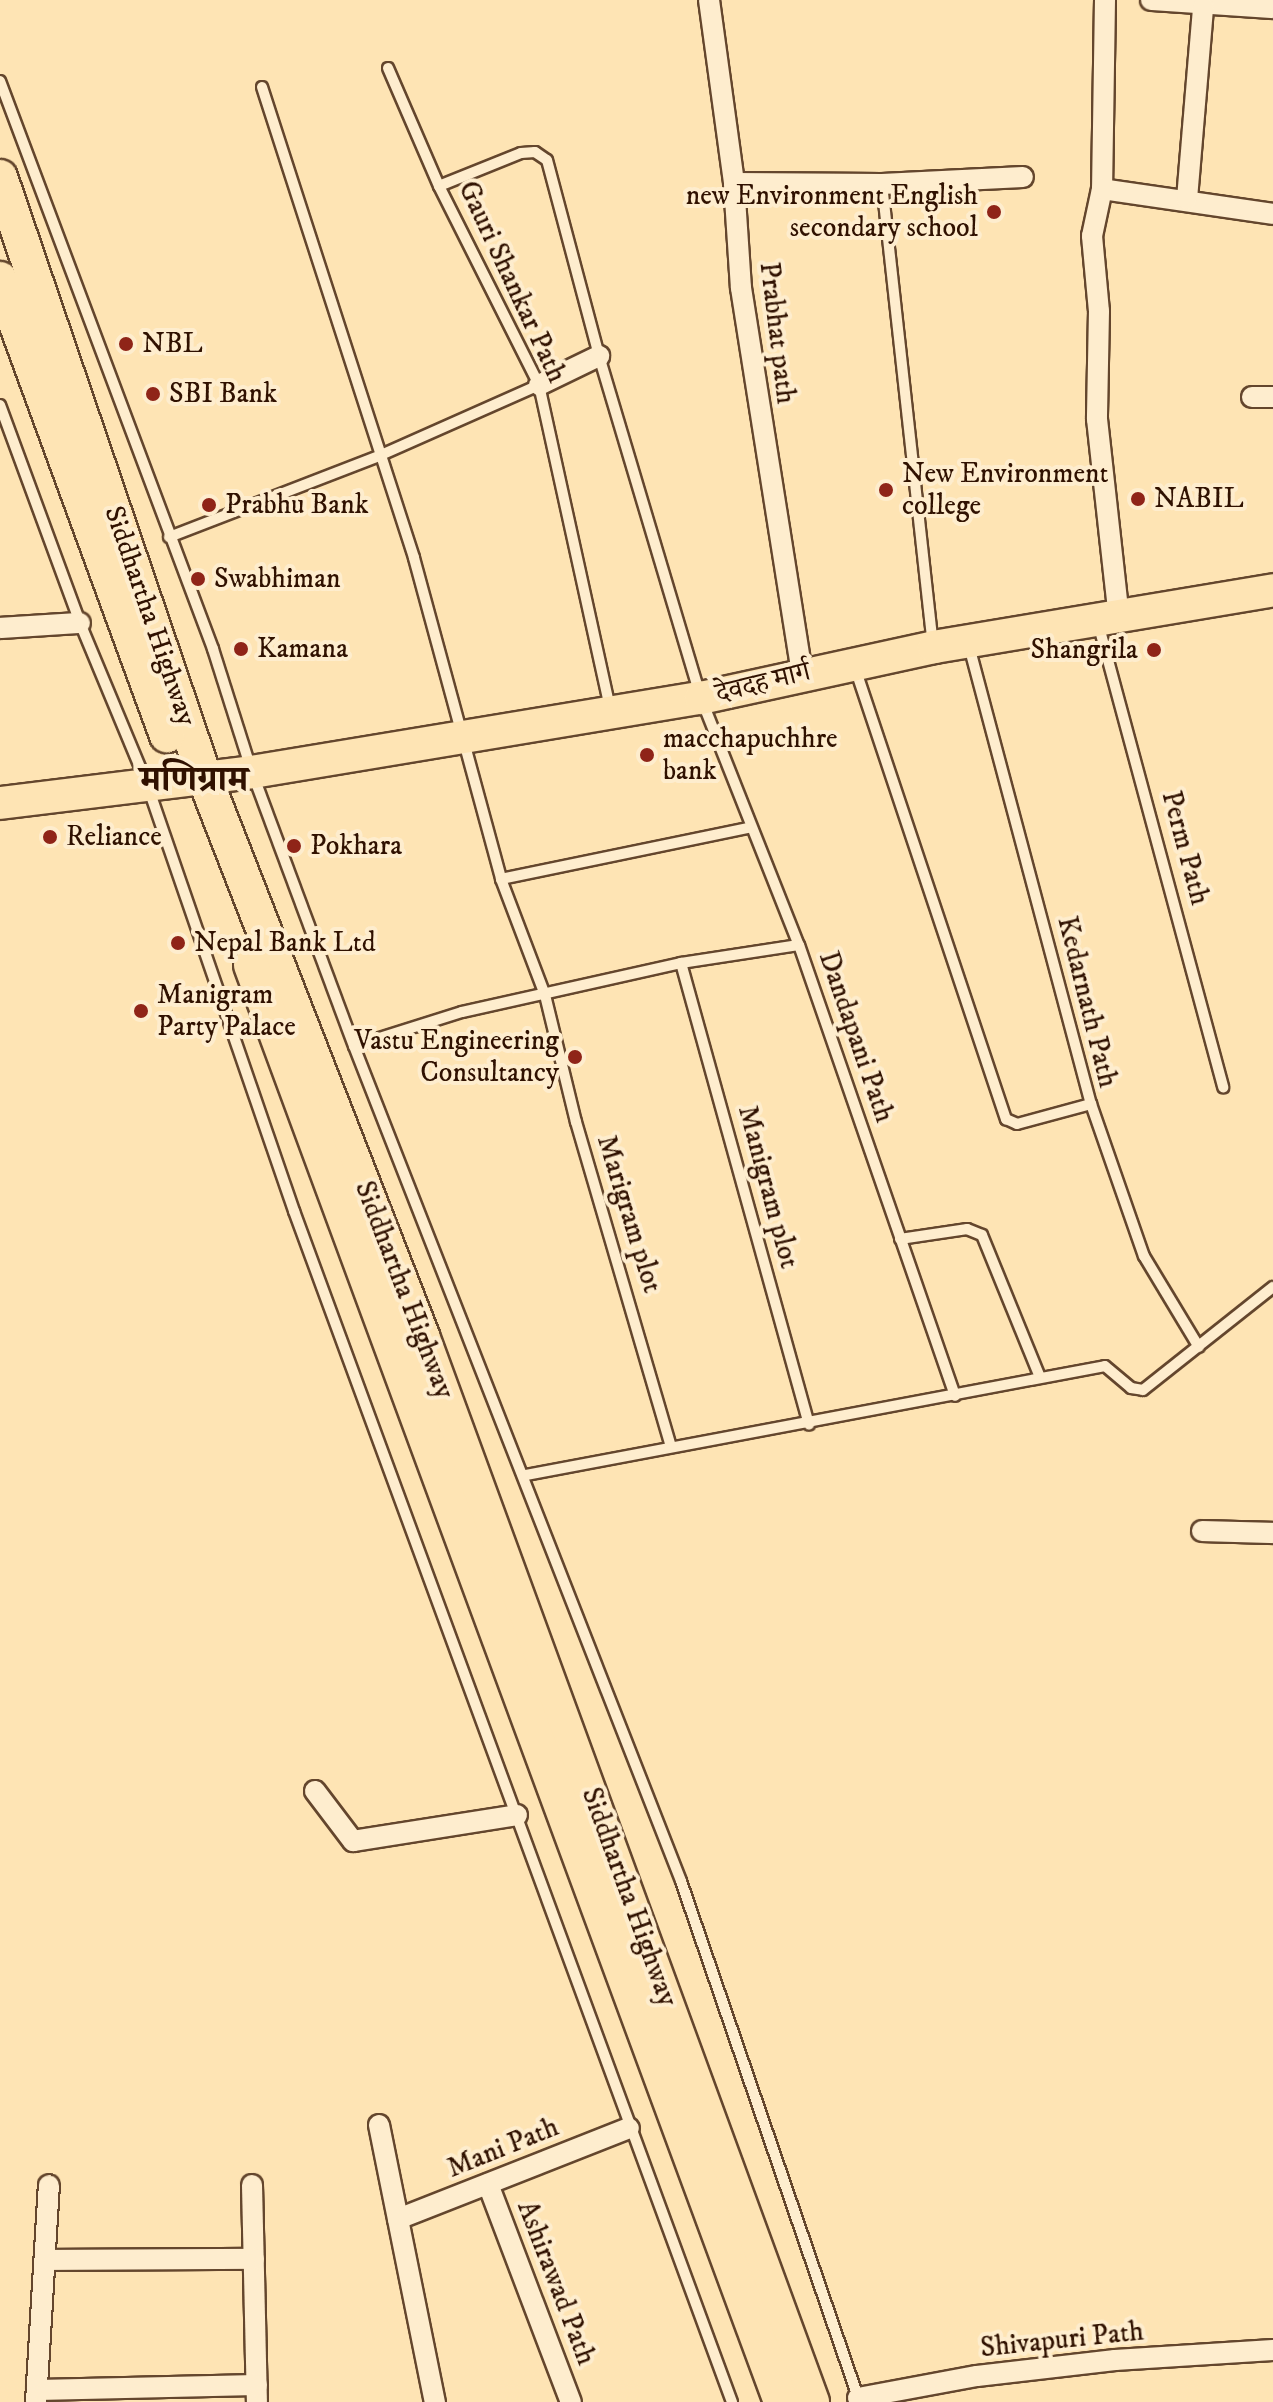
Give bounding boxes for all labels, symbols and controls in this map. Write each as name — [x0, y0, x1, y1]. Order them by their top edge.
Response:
street label: Gauri Shankar Path — [451, 176, 573, 388]
place label: new Environment English secondary school — [686, 179, 978, 245]
marker: new Environment English secondary school — [985, 203, 1003, 221]
street label: Prabhat path — [752, 260, 802, 406]
place label: NBL — [142, 327, 203, 361]
marker: NBL — [117, 335, 135, 353]
place label: SBI Bank — [169, 377, 277, 411]
marker: SBI Bank — [144, 385, 162, 403]
place label: New Environment college — [902, 457, 1108, 523]
marker: New Environment college — [877, 481, 895, 499]
place label: NABIL — [1154, 482, 1244, 516]
place label: Prabhu Bank — [225, 488, 369, 522]
marker: NABIL — [1129, 490, 1147, 508]
marker: Prabhu Bank — [200, 496, 218, 514]
street label: Siddhartha Highway — [97, 502, 203, 730]
place label: Swabhiman — [214, 562, 341, 596]
marker: Swabhiman — [189, 570, 207, 588]
place label: Kamana — [257, 632, 348, 666]
place label: Shangrila — [1031, 633, 1138, 667]
marker: Kamana — [232, 640, 250, 658]
marker: Shangrila — [1145, 641, 1163, 659]
street label: देवदह मार्ग — [712, 655, 814, 711]
place label: macchapuchhre bank — [663, 722, 838, 788]
marker: macchapuchhre bank — [638, 746, 656, 764]
district label: मणिग्राम — [140, 759, 248, 803]
street label: Perm Path — [1154, 787, 1216, 909]
place label: Reliance — [66, 820, 162, 854]
marker: Reliance — [41, 828, 59, 846]
place label: Pokhara — [310, 829, 402, 863]
marker: Pokhara — [285, 837, 303, 855]
street label: Kedarnath Path — [1050, 913, 1124, 1091]
place label: Nepal Bank Ltd — [194, 926, 376, 960]
marker: Nepal Bank Ltd — [169, 934, 187, 952]
street label: Dandapani Path — [811, 947, 901, 1127]
place label: Manigram Party Palace — [157, 978, 296, 1044]
marker: Manigram Party Palace — [132, 1002, 150, 1020]
place label: Vastu Engineering Consultancy — [354, 1024, 559, 1090]
marker: Vastu Engineering Consultancy — [566, 1048, 584, 1066]
street label: Manigram plot — [730, 1102, 806, 1272]
street label: Marigram plot — [589, 1131, 669, 1297]
street label: Siddhartha Highway — [347, 1177, 461, 1403]
street label: Siddhartha Highway — [574, 1783, 684, 2011]
street label: Mani Path — [442, 2110, 564, 2186]
street label: Ashirawad Path — [509, 2196, 603, 2370]
street label: Shivapuri Path — [979, 2315, 1145, 2365]

